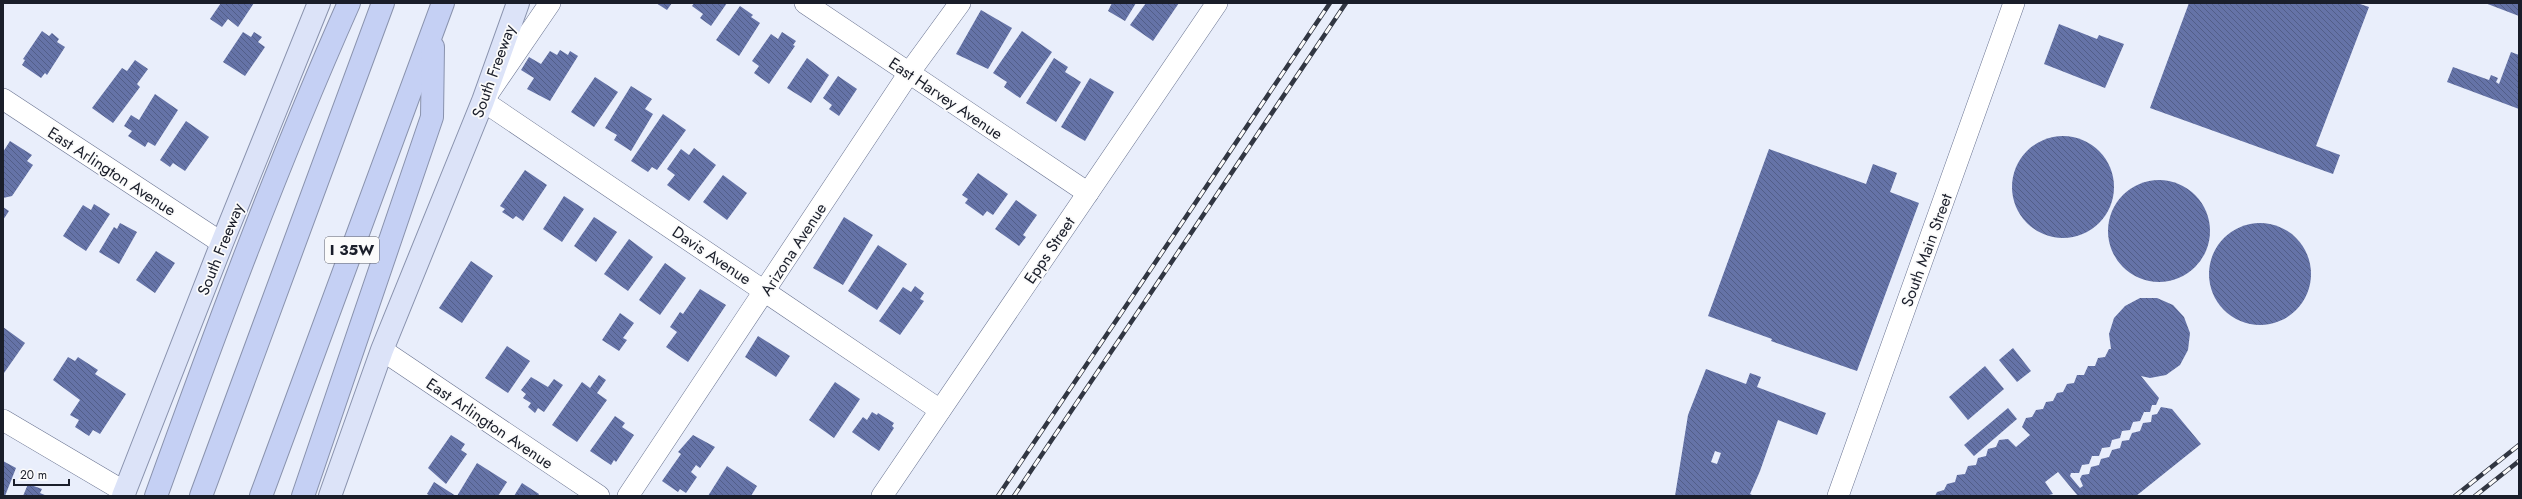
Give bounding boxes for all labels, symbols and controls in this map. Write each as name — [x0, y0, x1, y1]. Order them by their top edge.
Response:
street label: South Freeway — [466, 20, 521, 121]
street label: East Harvey Avenue — [884, 52, 1007, 145]
street label: East Arlington Avenue — [43, 121, 180, 222]
street label: South Main Street — [1895, 190, 1958, 310]
street label: Arizona Avenue — [755, 198, 832, 300]
street label: South Freeway — [192, 199, 250, 299]
street label: Epps Street — [1019, 212, 1080, 288]
street label: Davis Avenue — [668, 220, 756, 290]
road number: I 35W — [325, 237, 379, 263]
street label: East Arlington Avenue — [422, 372, 558, 474]
scale bar — [14, 461, 69, 487]
text: 20 m — [20, 466, 47, 484]

